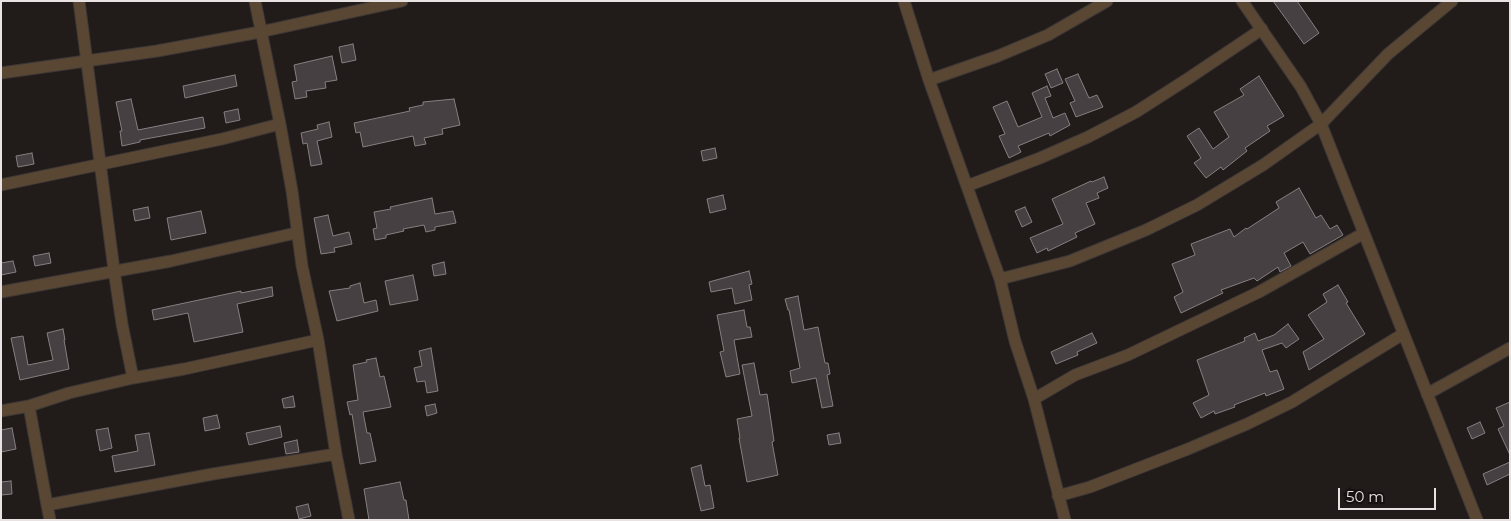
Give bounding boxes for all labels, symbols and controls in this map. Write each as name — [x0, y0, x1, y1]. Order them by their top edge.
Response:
scale bar — [1341, 478, 1438, 510]
text: 50 m — [1346, 487, 1384, 506]

